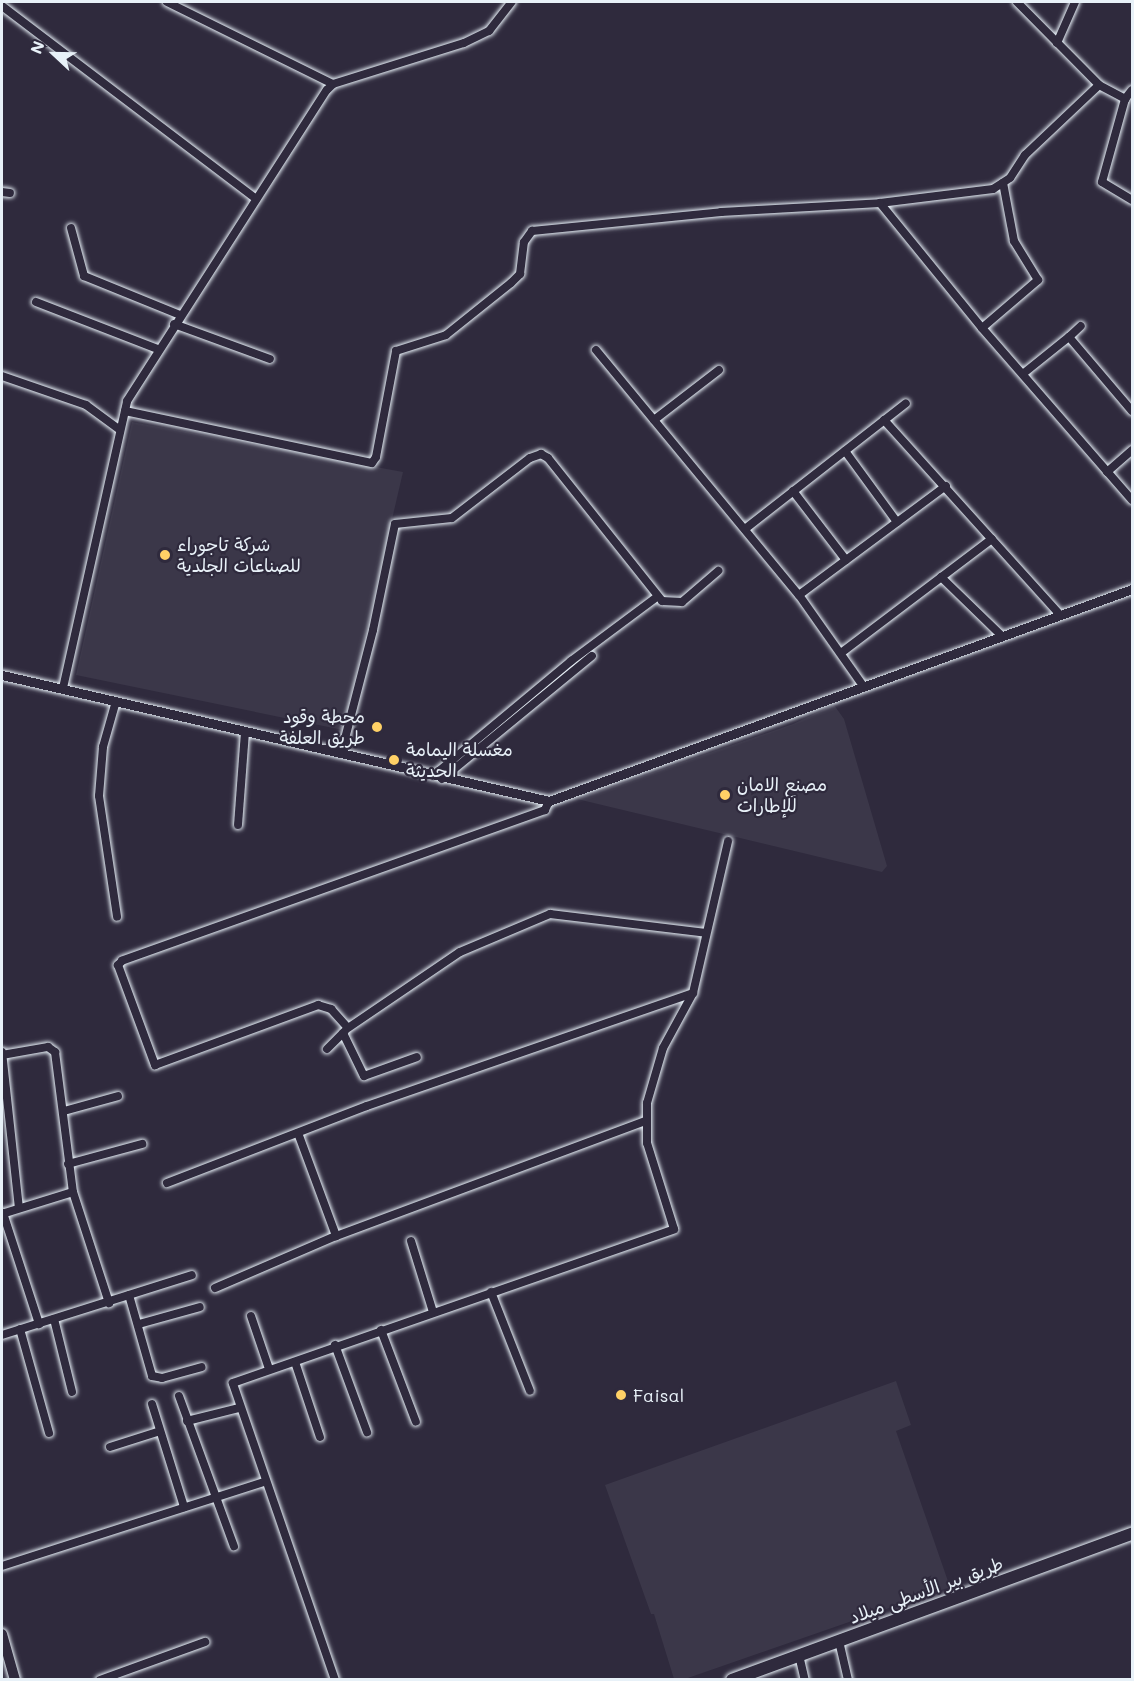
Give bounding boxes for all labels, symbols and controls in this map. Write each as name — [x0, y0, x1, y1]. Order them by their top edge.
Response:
north arrow — [24, 24, 84, 84]
text: N — [25, 38, 49, 57]
place label: شركة تاجوراء للصناعات الجلدية — [177, 534, 301, 576]
marker: شركة تاجوراء للصناعات الجلدية — [158, 548, 172, 562]
place label: محطة وقود طريق العلفة — [279, 706, 365, 748]
marker: محطة وقود طريق العلفة — [370, 720, 384, 734]
place label: مغسلة اليمامة الحديثة — [406, 739, 513, 782]
marker: مغسلة اليمامة الحديثة — [387, 753, 401, 767]
place label: مصنع الامان للإطارات — [737, 774, 827, 816]
marker: مصنع الامان للإطارات — [718, 788, 732, 802]
place label: Faisal — [633, 1384, 684, 1406]
marker: Faisal — [614, 1388, 628, 1402]
street label: طريق بير الأسطى ميلاد — [846, 1552, 1006, 1628]

